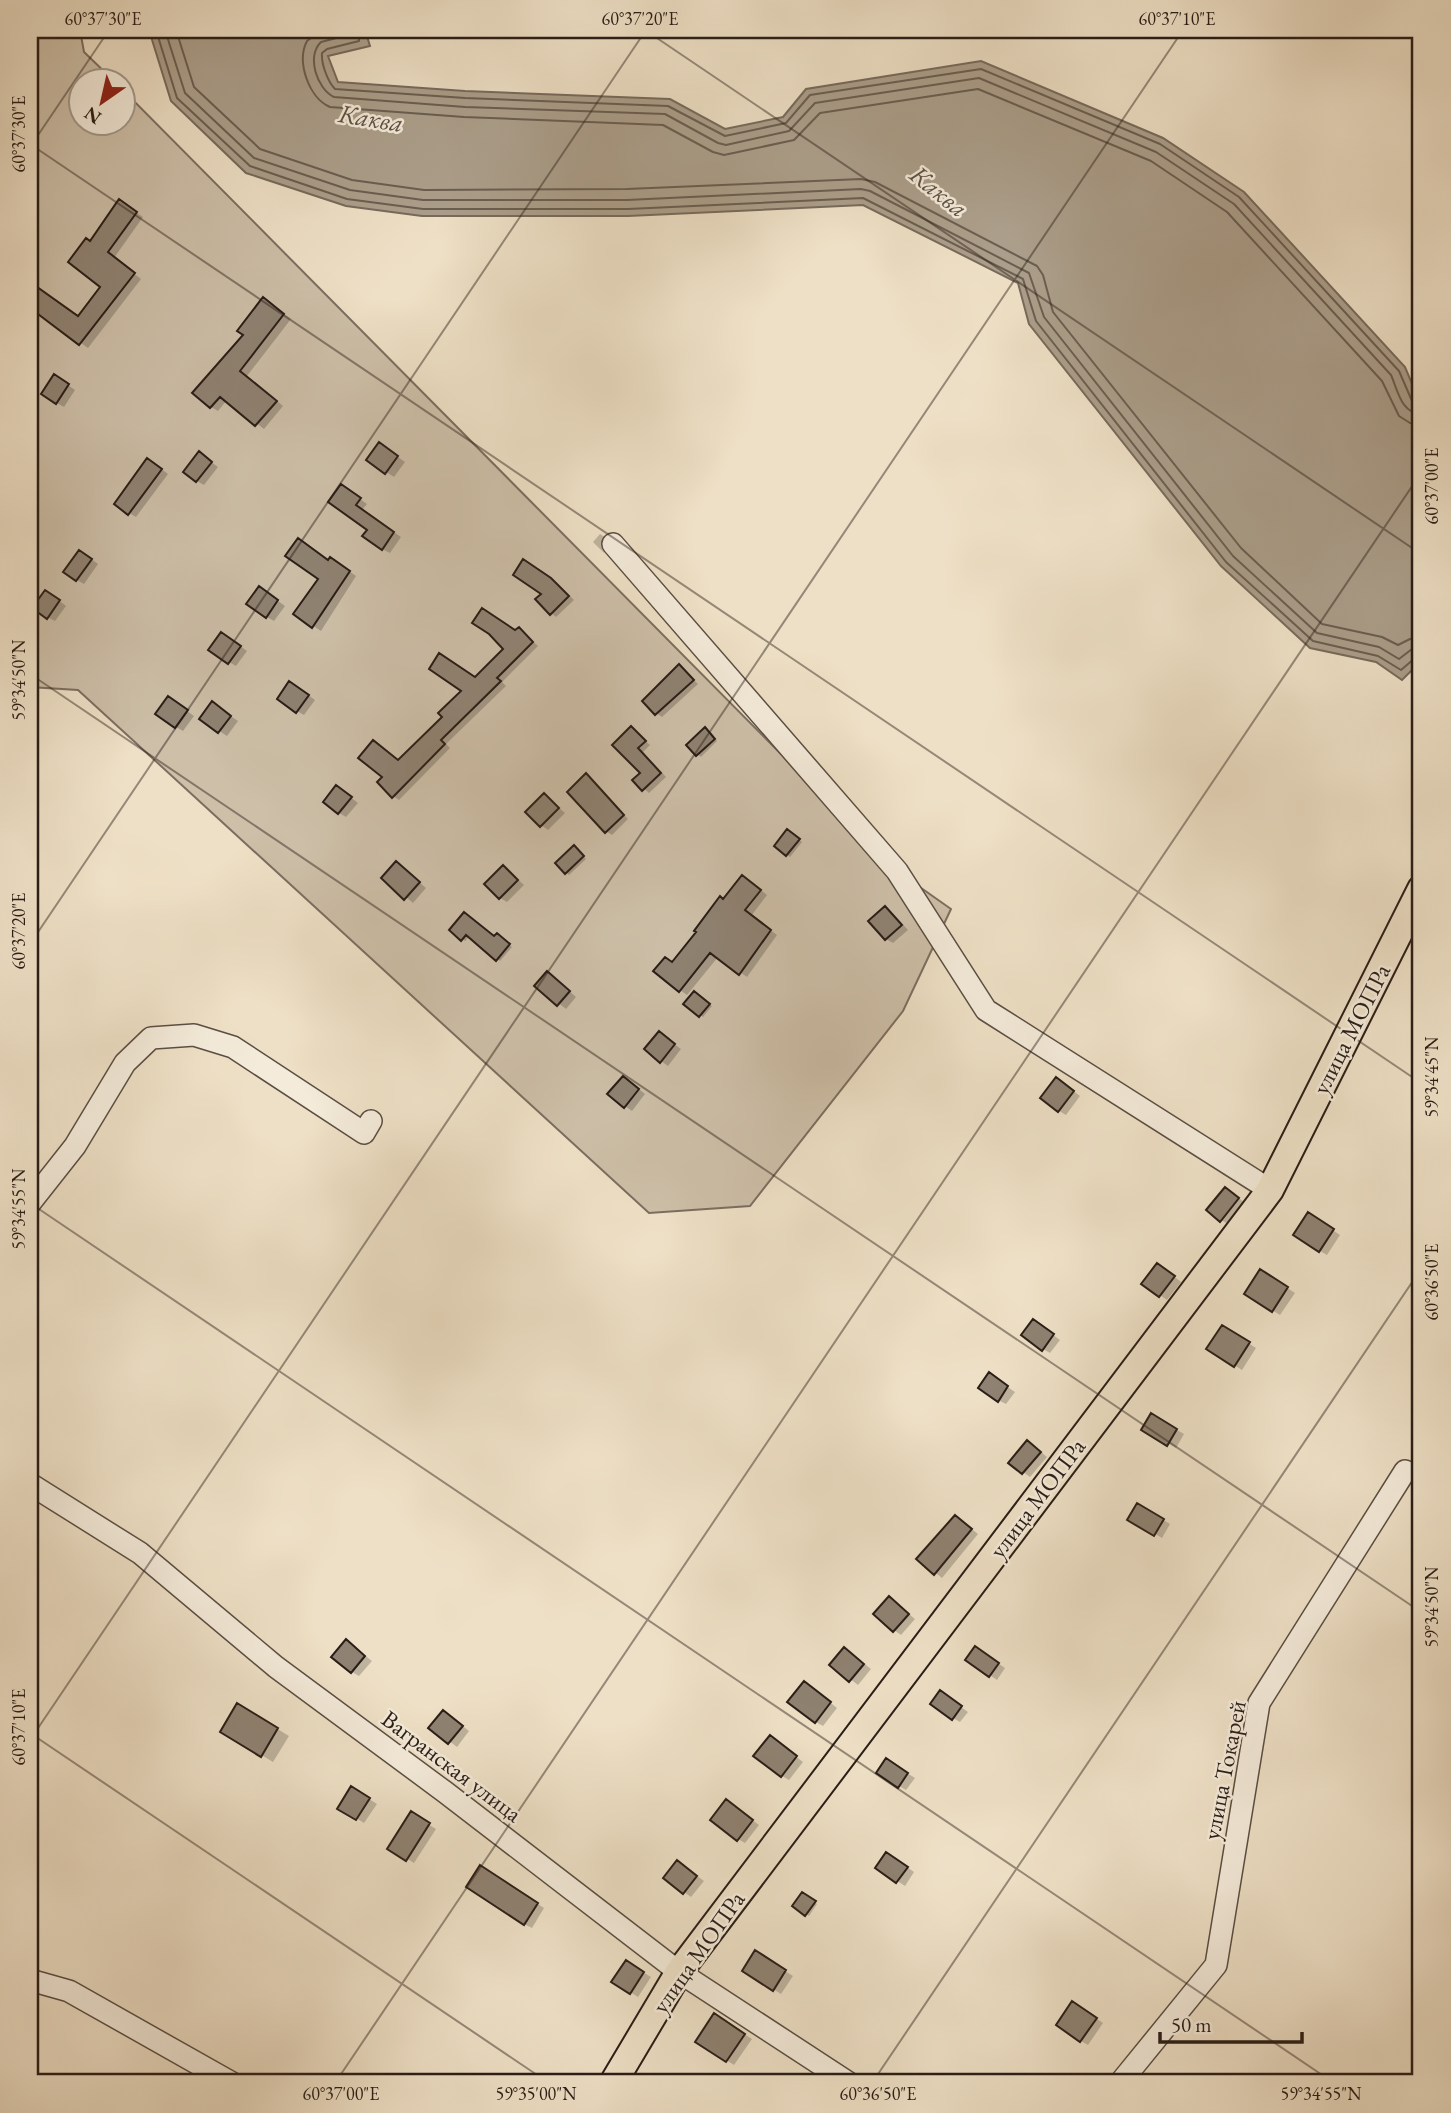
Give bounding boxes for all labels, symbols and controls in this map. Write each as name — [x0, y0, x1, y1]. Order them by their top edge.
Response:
text: 60°37'30"E — [65, 7, 141, 30]
text: 60°37'20"E — [602, 7, 678, 30]
text: 60°37'10"E — [1139, 7, 1215, 30]
north arrow — [66, 66, 136, 136]
text: 60°37'30"E — [7, 96, 30, 172]
water label: Каква — [335, 96, 406, 140]
text: N — [79, 101, 106, 130]
water label: Каква — [902, 157, 975, 225]
text: 60°37'00"E — [1420, 448, 1443, 524]
text: 59°34'50"N — [7, 639, 30, 720]
text: 60°37'20"E — [7, 893, 30, 969]
street label: улица МОПРа — [1305, 958, 1397, 1099]
text: 59°34'45"N — [1420, 1036, 1443, 1117]
text: 59°34'55"N — [7, 1168, 30, 1249]
text: 60°36'50"E — [1420, 1244, 1443, 1320]
street label: улица МОПРа — [982, 1432, 1092, 1564]
text: 59°34'50"N — [1420, 1566, 1443, 1647]
text: 60°37'10"E — [7, 1689, 30, 1765]
street label: улица Токарей — [1195, 1697, 1253, 1842]
street label: Вагранская улица — [376, 1703, 529, 1829]
street label: улица МОПРа — [644, 1884, 752, 2019]
scale bar — [1160, 2001, 1302, 2045]
text: 50 m — [1171, 2011, 1212, 2038]
text: 60°37'00"E — [303, 2082, 379, 2105]
text: 59°35'00"N — [496, 2082, 577, 2105]
text: 60°36'50"E — [840, 2082, 916, 2105]
text: 59°34'55"N — [1281, 2082, 1362, 2105]

